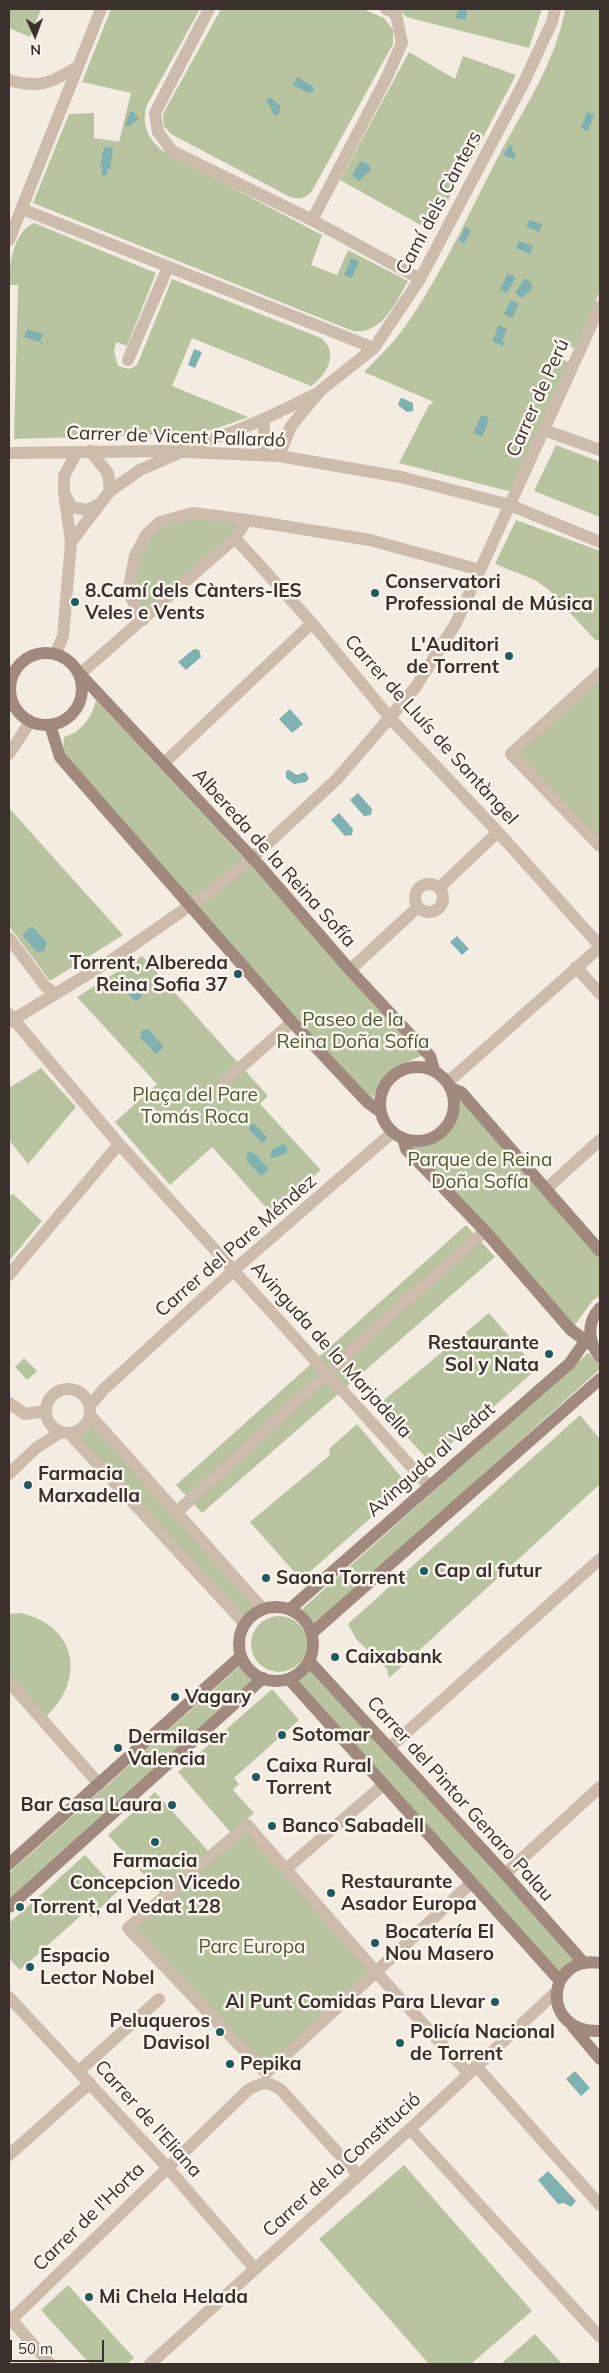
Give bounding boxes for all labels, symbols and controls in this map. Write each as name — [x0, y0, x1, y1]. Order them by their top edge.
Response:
north arrow — [10, 10, 60, 60]
text: N — [30, 41, 41, 59]
street label: Camí dels Cànters — [391, 127, 487, 279]
street label: Carrer de Perú — [502, 335, 574, 461]
street label: Carrer de Vicent Pallardó — [66, 422, 286, 452]
place label: Conservatori Professional de Música — [385, 571, 593, 615]
place label: 8.Camí dels Cànters-IES Veles e Vents — [85, 580, 302, 624]
marker: Conservatori Professional de Música — [369, 587, 381, 599]
marker: 8.Camí dels Cànters-IES Veles e Vents — [69, 596, 81, 608]
street label: Carrer de Lluís de Santàngel — [340, 630, 522, 830]
place label: L'Auditori de Torrent — [406, 634, 499, 678]
marker: L'Auditori de Torrent — [503, 650, 515, 662]
street label: Albereda de la Reina Sofía — [188, 764, 360, 952]
place label: Torrent, Albereda Reina Sofia 37 — [70, 952, 228, 996]
marker: Torrent, Albereda Reina Sofia 37 — [232, 968, 244, 980]
park label: Paseo de la Reina Doña Sofía — [277, 1009, 429, 1053]
park label: Plaça del Pare Tomás Roca — [132, 1084, 258, 1128]
park label: Parque de Reina Doña Sofía — [408, 1149, 552, 1193]
street label: Carrer del Pare Méndez — [151, 1170, 321, 1322]
street label: Avinguda de la Marjadella — [246, 1257, 416, 1443]
place label: Restaurante Sol y Nata — [428, 1332, 539, 1376]
marker: Restaurante Sol y Nata — [543, 1348, 555, 1360]
street label: Avinguda al Vedat — [362, 1398, 500, 1522]
place label: Farmacia Marxadella — [38, 1463, 140, 1507]
marker: Farmacia Marxadella — [22, 1479, 34, 1491]
place label: Cap al futur — [434, 1560, 542, 1582]
marker: Cap al futur — [418, 1565, 430, 1577]
place label: Saona Torrent — [276, 1567, 405, 1589]
marker: Saona Torrent — [260, 1572, 272, 1584]
place label: Caixabank — [345, 1646, 442, 1668]
marker: Caixabank — [329, 1651, 341, 1663]
place label: Vagary — [185, 1686, 251, 1708]
marker: Vagary — [169, 1691, 181, 1703]
street label: Carrer del Pintor Genaro Palau — [362, 1692, 558, 1906]
place label: Sotomar — [292, 1724, 370, 1746]
place label: Dermilaser Valencia — [128, 1726, 227, 1770]
marker: Sotomar — [276, 1729, 288, 1741]
marker: Dermilaser Valencia — [112, 1742, 124, 1754]
place label: Caixa Rural Torrent — [266, 1755, 372, 1799]
marker: Caixa Rural Torrent — [250, 1771, 262, 1783]
place label: Bar Casa Laura — [21, 1794, 162, 1816]
marker: Bar Casa Laura — [166, 1799, 178, 1811]
place label: Banco Sabadell — [282, 1815, 424, 1837]
marker: Banco Sabadell — [266, 1820, 278, 1832]
marker: Farmacia Concepcion Vicedo — [149, 1836, 161, 1848]
place label: Farmacia Concepcion Vicedo — [70, 1850, 240, 1894]
place label: Restaurante Asador Europa — [341, 1871, 477, 1915]
marker: Restaurante Asador Europa — [325, 1887, 337, 1899]
place label: Torrent, al Vedat 128 — [30, 1896, 221, 1918]
marker: Torrent, al Vedat 128 — [14, 1901, 26, 1913]
place label: Bocatería El Nou Masero — [385, 1921, 494, 1965]
park label: Parc Europa — [198, 1936, 306, 1958]
marker: Bocatería El Nou Masero — [369, 1937, 381, 1949]
place label: Espacio Lector Nobel — [40, 1945, 154, 1989]
marker: Espacio Lector Nobel — [24, 1961, 36, 1973]
place label: Al Punt Comidas Para Llevar — [225, 1991, 485, 2013]
marker: Al Punt Comidas Para Llevar — [489, 1996, 501, 2008]
place label: Peluqueros Davisol — [110, 2010, 210, 2054]
place label: Policía Nacional de Torrent — [410, 2021, 555, 2065]
marker: Peluqueros Davisol — [214, 2026, 226, 2038]
marker: Policía Nacional de Torrent — [394, 2037, 406, 2049]
place label: Pepika — [240, 2053, 302, 2075]
street label: Carrer de l'Eliana — [90, 2056, 206, 2182]
marker: Pepika — [224, 2058, 236, 2070]
street label: Carrer de la Constitució — [258, 2088, 426, 2242]
street label: Carrer de l'Horta — [28, 2158, 150, 2276]
place label: Mi Chela Helada — [99, 2286, 248, 2308]
marker: Mi Chela Helada — [83, 2291, 95, 2303]
scale bar — [12, 2330, 106, 2362]
text: 50 m — [18, 2339, 53, 2358]

